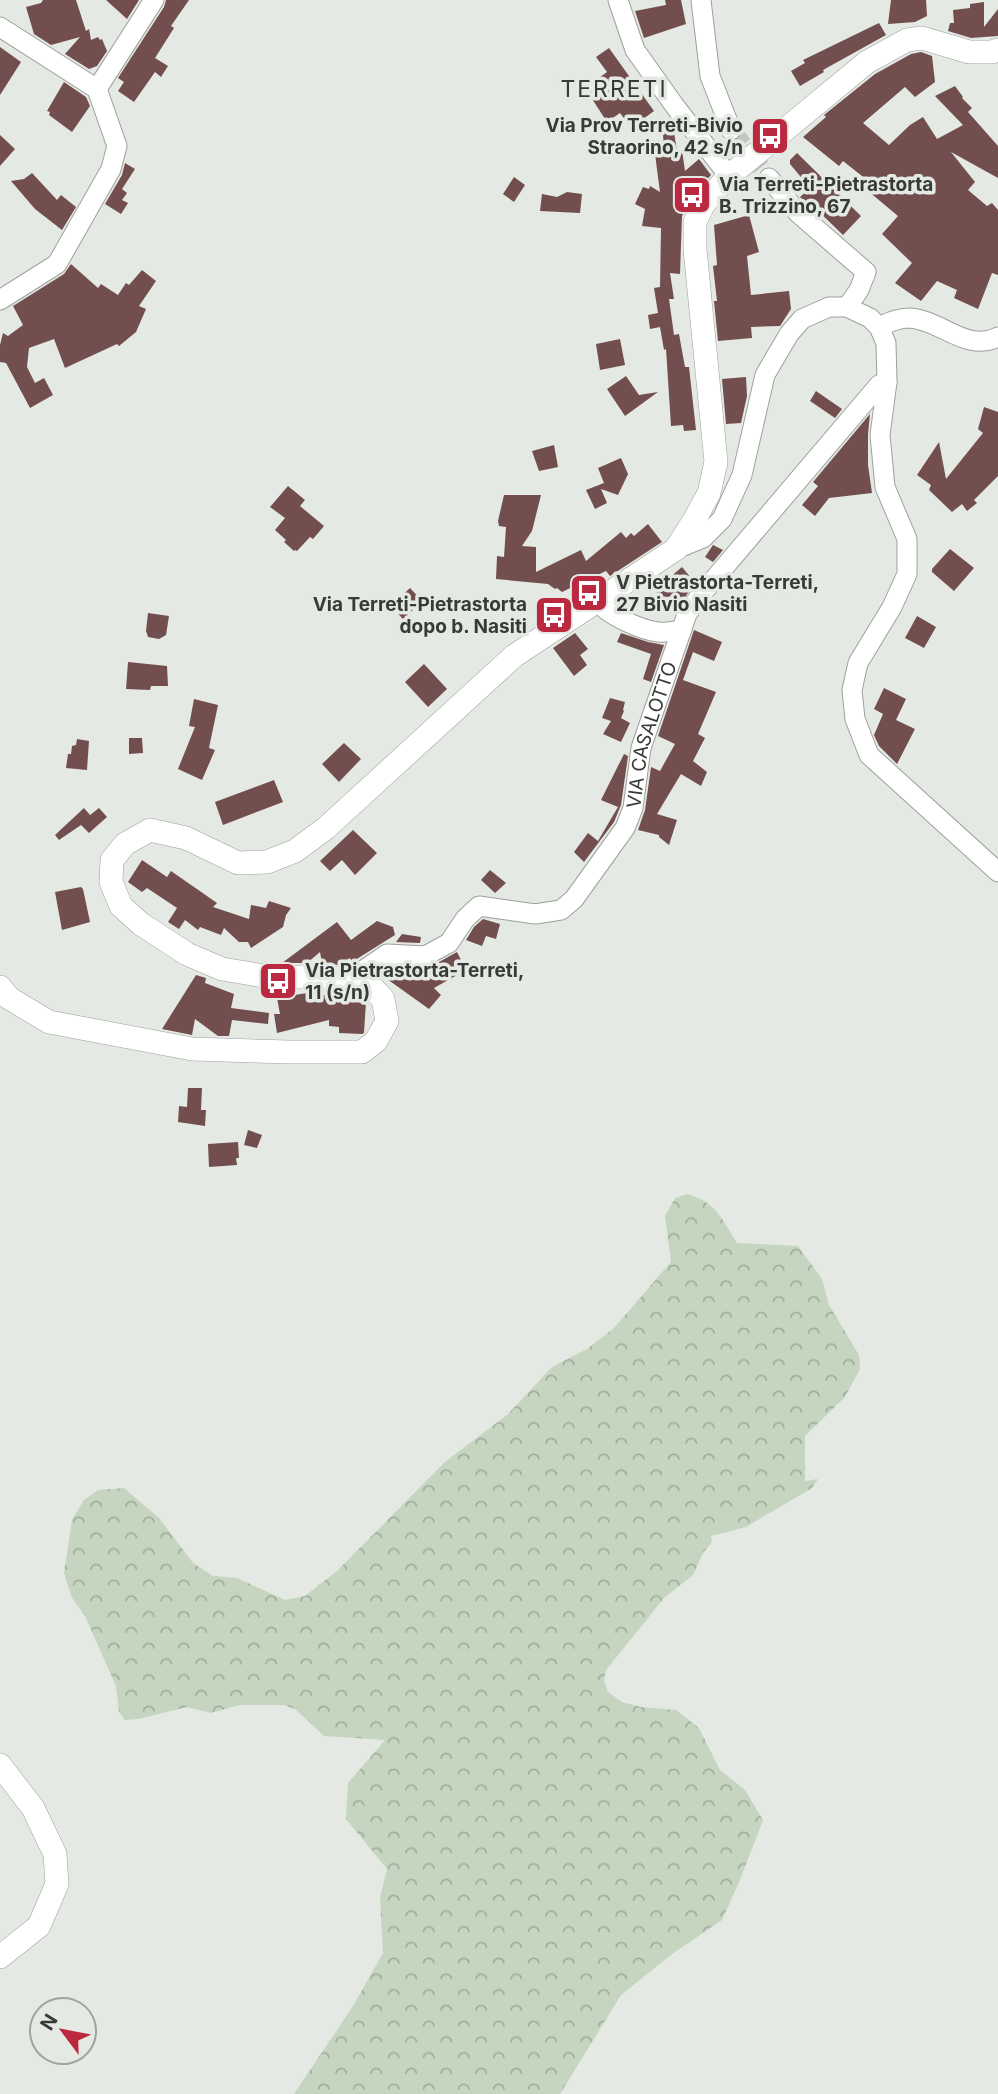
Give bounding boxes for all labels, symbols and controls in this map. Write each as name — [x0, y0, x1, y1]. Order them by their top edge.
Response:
district label: TERRETI — [560, 75, 668, 103]
place label: Via Prov Terreti-Bivio Straorino, 42 s/n — [545, 114, 743, 159]
bus stop icon: Via Prov Terreti-Bivio Straorino, 42 s/n — [749, 115, 791, 157]
place label: Via Terreti-Pietrastorta B. Trizzino, 67 — [719, 173, 933, 218]
bus stop icon: Via Terreti-Pietrastorta B. Trizzino, 67 — [671, 174, 713, 216]
place label: V Pietrastorta-Terreti, 27 Bivio Nasiti — [616, 571, 819, 616]
bus stop icon: V Pietrastorta-Terreti, 27 Bivio Nasiti — [568, 572, 610, 614]
place label: Via Terreti-Pietrastorta dopo b. Nasiti — [313, 593, 527, 638]
bus stop icon: Via Terreti-Pietrastorta dopo b. Nasiti — [533, 594, 575, 636]
street label: VIA CASALOTTO — [622, 658, 681, 810]
place label: Via Pietrastorta-Terreti, 11 (s/n) — [305, 959, 524, 1004]
bus stop icon: Via Pietrastorta-Terreti, 11 (s/n) — [257, 960, 299, 1002]
north arrow — [28, 1996, 98, 2066]
text: N — [35, 2010, 63, 2034]

